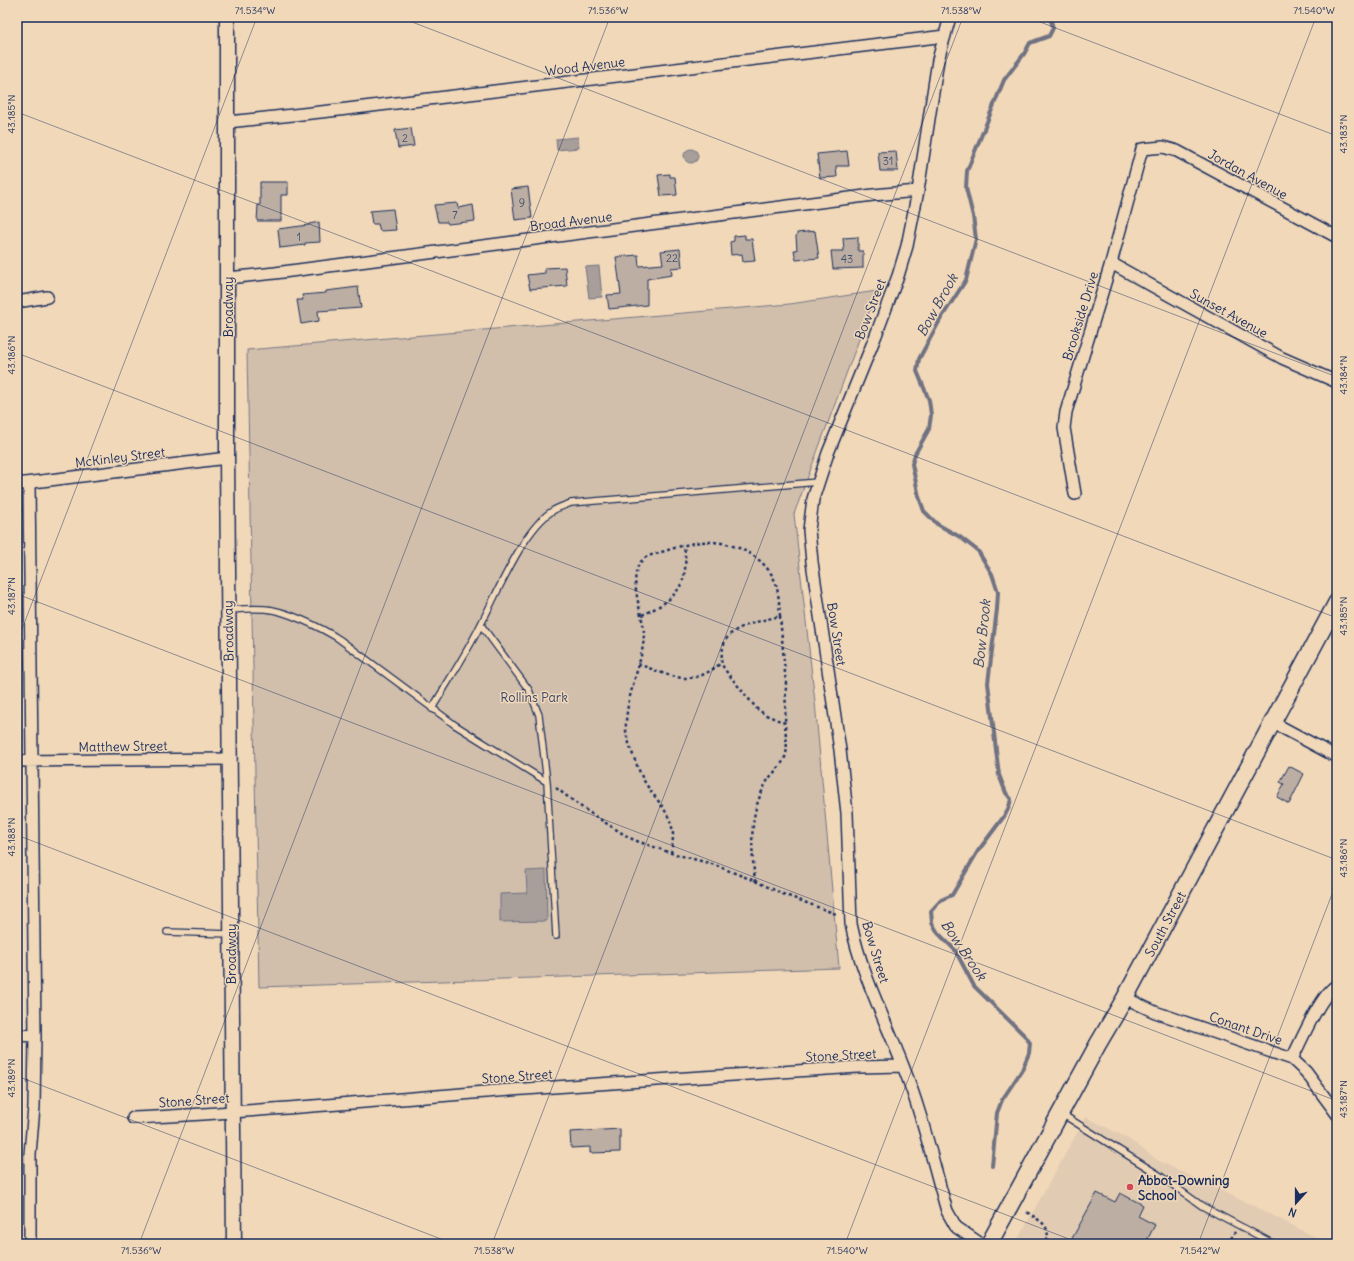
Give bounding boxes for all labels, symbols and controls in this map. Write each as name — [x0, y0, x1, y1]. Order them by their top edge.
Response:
text: 71.534°W — [235, 4, 275, 17]
text: 71.536°W — [588, 4, 628, 17]
text: 71.538°W — [941, 4, 981, 17]
text: 71.540°W — [1293, 4, 1335, 17]
street label: Wood Avenue — [544, 53, 626, 80]
text: 43.185°N — [5, 95, 18, 133]
text: 43.183°N — [1337, 115, 1350, 153]
house number: 2 — [402, 131, 408, 145]
street label: Jordan Avenue — [1205, 146, 1290, 203]
house number: 31 — [883, 154, 893, 168]
house number: 9 — [519, 196, 525, 210]
house number: 7 — [452, 208, 458, 222]
street label: Broad Avenue — [529, 208, 613, 235]
house number: 1 — [297, 230, 301, 244]
house number: 22 — [666, 251, 678, 265]
house number: 43 — [841, 252, 853, 266]
water label: Bow Brook — [912, 270, 962, 340]
street label: Brookside Drive — [1059, 270, 1102, 363]
street label: Bow Street — [851, 276, 890, 342]
street label: Broadway — [220, 277, 237, 337]
street label: Sunset Avenue — [1187, 285, 1271, 342]
text: 43.186°N — [5, 336, 18, 374]
text: 43.184°N — [1337, 356, 1350, 394]
street label: McKinley Street — [74, 443, 167, 471]
text: 43.187°N — [5, 577, 18, 615]
text: 43.185°N — [1337, 597, 1350, 635]
water label: Bow Brook — [969, 598, 995, 669]
street label: Broadway — [219, 600, 238, 662]
street label: Bow Street — [823, 601, 850, 668]
park label: Rollins Park — [500, 689, 568, 706]
street label: Matthew Street — [78, 737, 168, 756]
text: 43.188°N — [5, 818, 18, 856]
text: 43.186°N — [1337, 839, 1350, 877]
street label: South Street — [1141, 888, 1190, 960]
water label: Bow Brook — [937, 916, 991, 984]
street label: Bow Street — [858, 919, 893, 986]
street label: Broadway — [223, 924, 240, 984]
street label: Conant Drive — [1207, 1008, 1285, 1049]
street label: Stone Street — [805, 1045, 878, 1066]
text: 43.189°N — [5, 1059, 18, 1097]
street label: Stone Street — [481, 1065, 554, 1087]
text: 43.187°N — [1337, 1080, 1350, 1118]
street label: Stone Street — [158, 1089, 231, 1111]
place label: Abbot-Downing School — [1138, 1172, 1230, 1204]
marker: Abbot-Downing School — [1125, 1182, 1135, 1192]
north arrow — [1276, 1183, 1316, 1223]
text: N — [1286, 1204, 1298, 1220]
text: 71.536°W — [121, 1244, 161, 1257]
text: 71.538°W — [474, 1244, 514, 1257]
text: 71.540°W — [826, 1244, 868, 1257]
text: 71.542°W — [1180, 1244, 1220, 1257]

